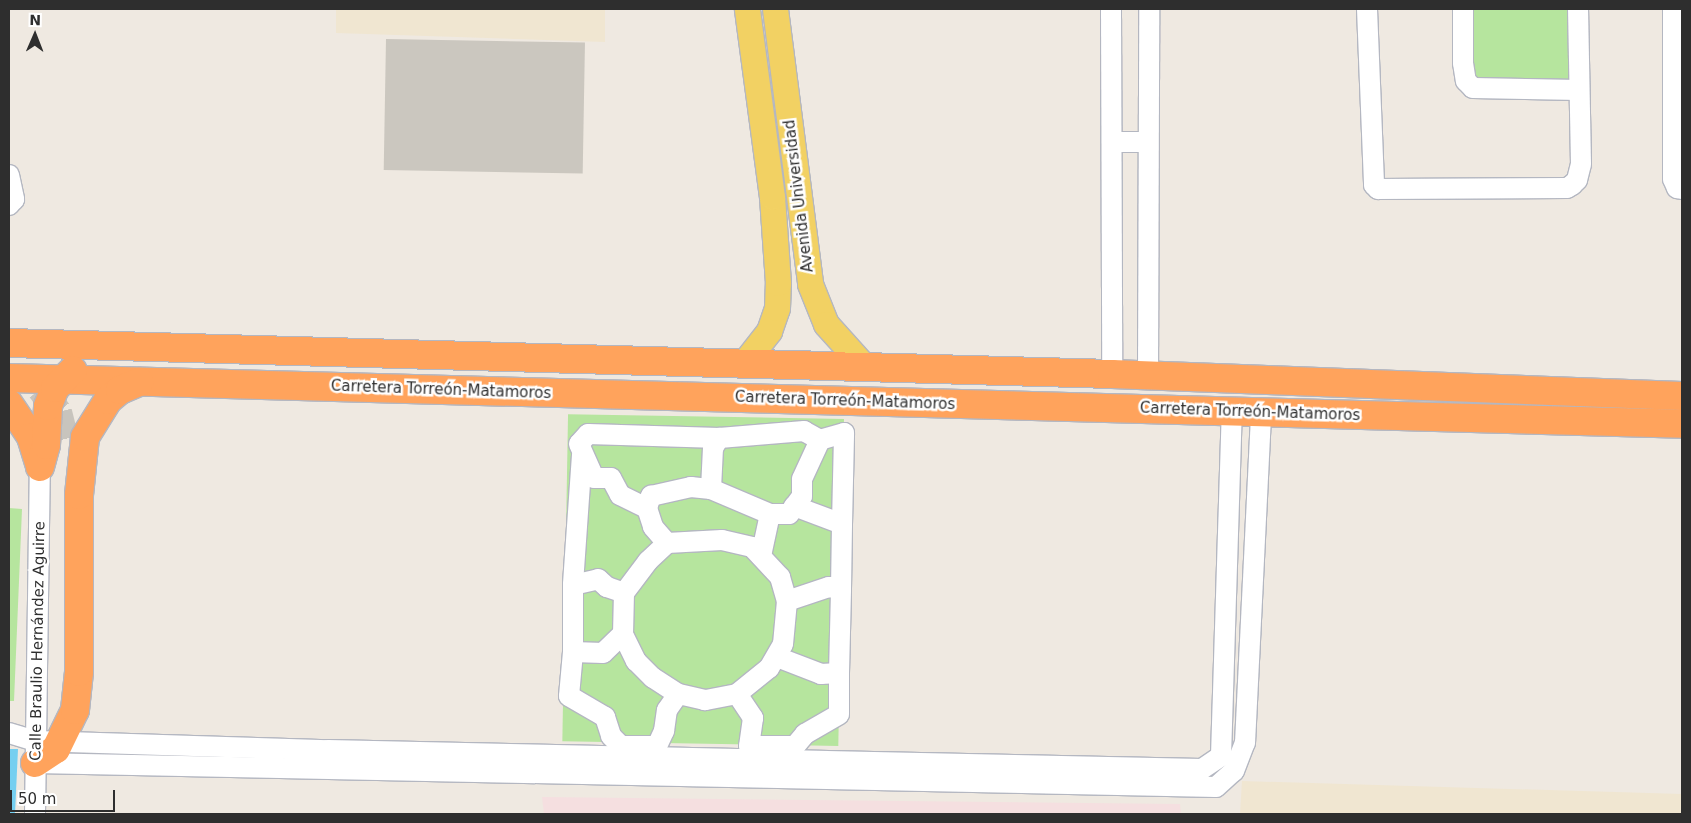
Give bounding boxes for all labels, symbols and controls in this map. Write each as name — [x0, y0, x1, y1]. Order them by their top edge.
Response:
north arrow — [10, 10, 60, 60]
text: N — [29, 12, 41, 28]
street label: Avenida Universidad — [781, 119, 817, 273]
street label: Carretera Torreón-Matamoros — [330, 377, 552, 403]
street label: Carretera Torreón-Matamoros — [734, 388, 956, 414]
street label: Carretera Torreón-Matamoros — [1139, 399, 1361, 425]
street label: Calle Braulio Hernández Aguirre — [27, 521, 49, 761]
scale bar — [12, 780, 118, 812]
text: 50 m — [18, 790, 56, 808]

